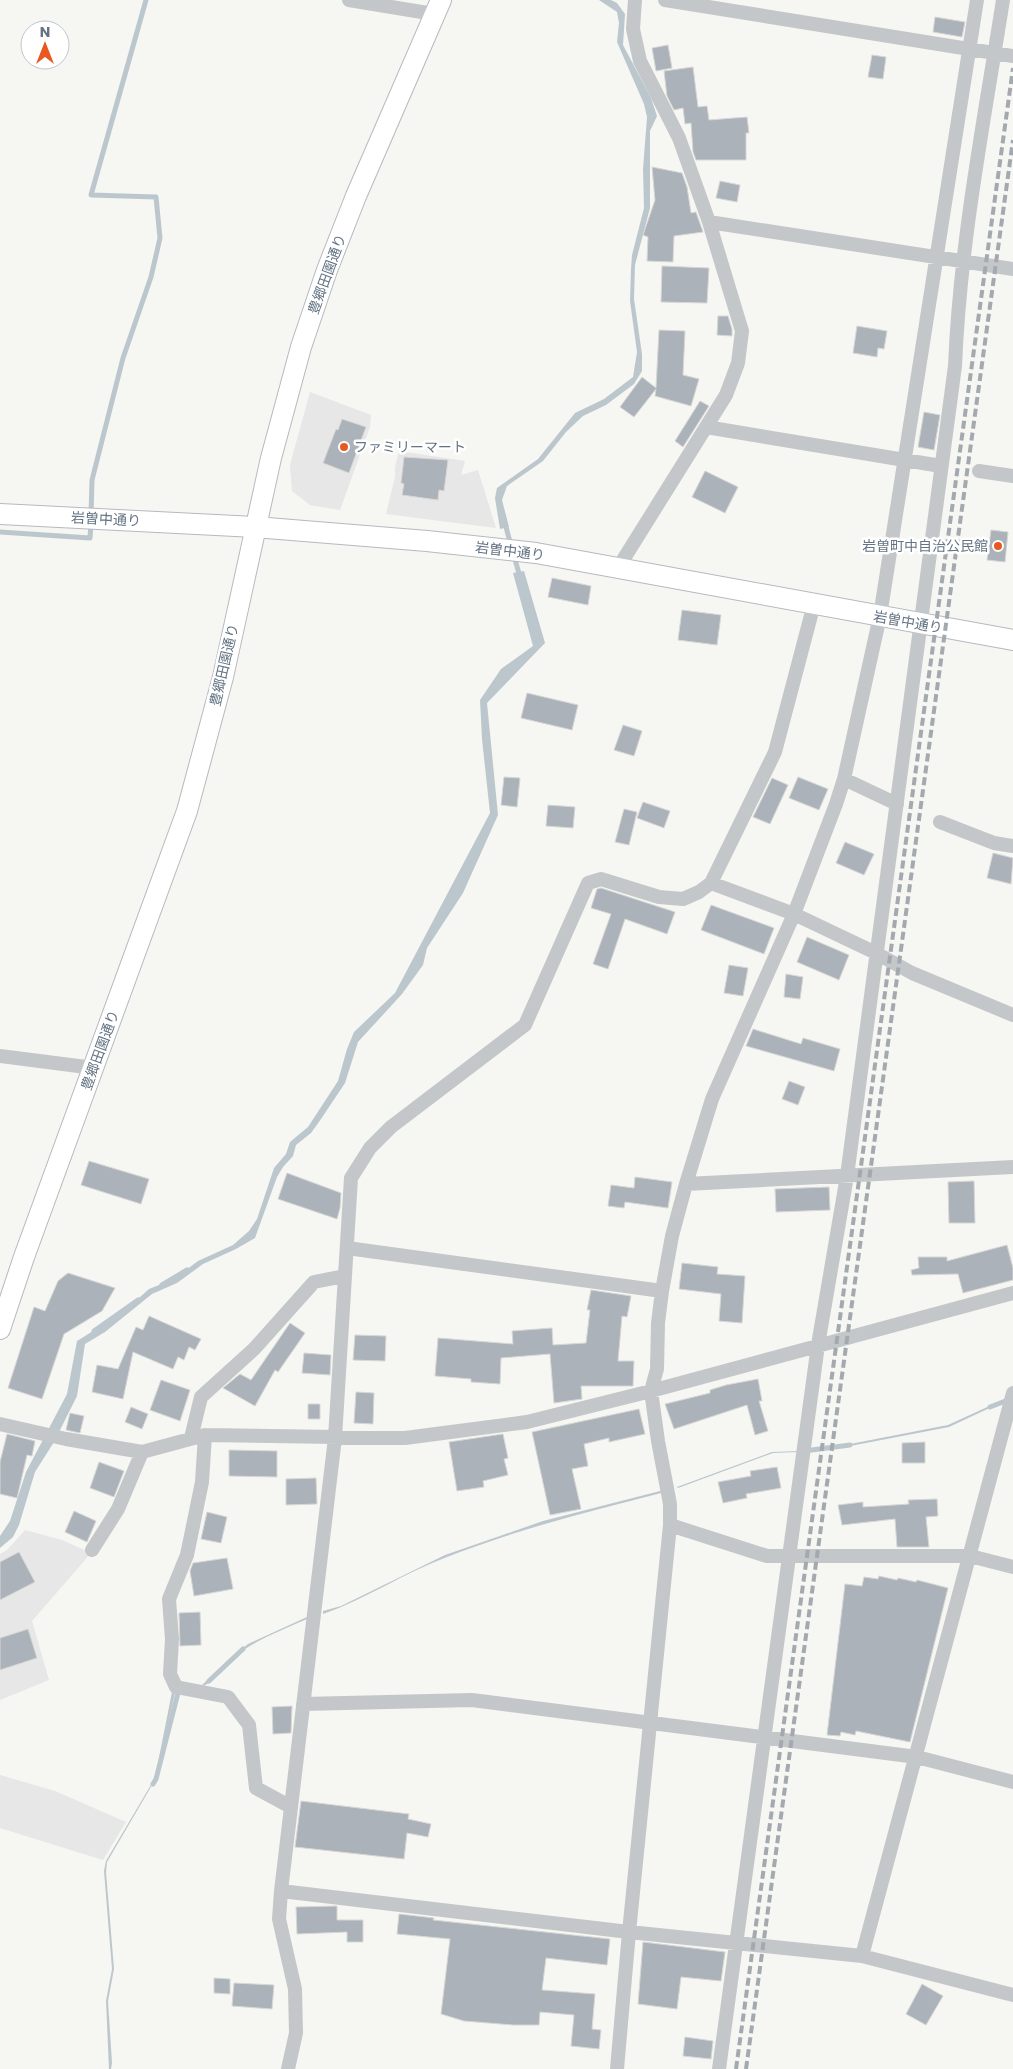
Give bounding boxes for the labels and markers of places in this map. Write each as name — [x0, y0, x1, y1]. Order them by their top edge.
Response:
place label: ファミリーマート — [354, 437, 466, 457]
marker: ファミリーマート — [338, 441, 350, 453]
place label: 岩曽町中自治公民館 — [862, 536, 988, 556]
marker: 岩曽町中自治公民館 — [992, 540, 1004, 552]

